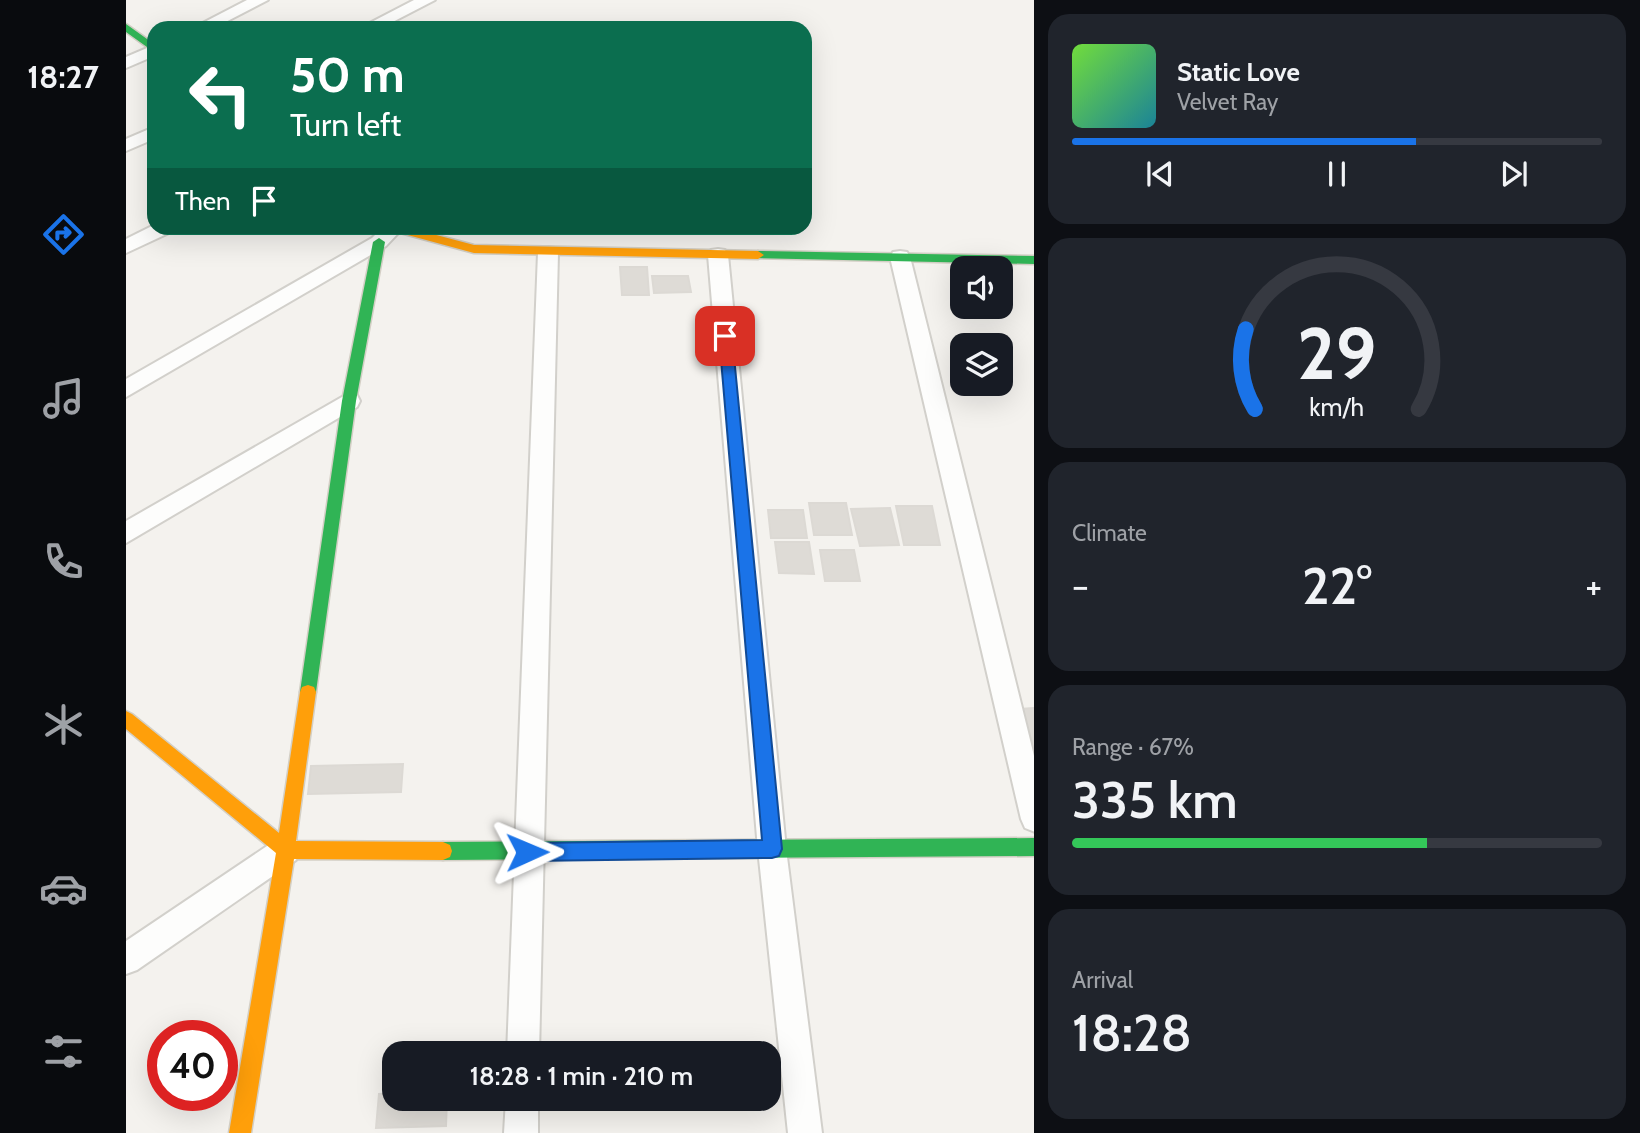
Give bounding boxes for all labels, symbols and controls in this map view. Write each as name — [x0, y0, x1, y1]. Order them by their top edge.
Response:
text: 50 m — [290, 45, 405, 104]
icon: left — [175, 49, 266, 140]
text: Static Love — [1177, 56, 1300, 88]
text: 18:27 — [27, 57, 99, 96]
text: Velvet Ray — [1177, 88, 1278, 116]
text: Turn left — [290, 105, 401, 144]
icon: previous — [1141, 155, 1179, 193]
icon: pause — [1318, 155, 1356, 193]
icon: next — [1495, 155, 1533, 193]
icon: arrive — [245, 182, 283, 220]
text: Then — [175, 185, 231, 217]
icon: directions — [39, 210, 88, 259]
map controls — [950, 256, 1013, 396]
button: sound — [950, 256, 1013, 319]
pin — [695, 306, 755, 366]
text: 29 — [1297, 309, 1377, 397]
icon: arrive — [706, 317, 744, 355]
button: layers — [950, 333, 1013, 396]
icon: music — [39, 374, 88, 423]
text: km/h — [1310, 391, 1364, 421]
text: Climate — [1072, 519, 1147, 547]
icon: phone — [39, 537, 88, 586]
text: 22° — [1302, 554, 1372, 617]
text: − — [1072, 562, 1089, 609]
text: + — [1585, 562, 1602, 609]
icon: climate — [39, 700, 88, 749]
text: Range · 67% — [1072, 733, 1194, 761]
text: 335 km — [1072, 768, 1238, 831]
position arrow — [490, 815, 564, 889]
icon: car — [39, 864, 88, 913]
text: Arrival — [1072, 966, 1133, 994]
text: 18:28 — [1072, 1001, 1192, 1064]
speed limit sign: 40 — [147, 1020, 238, 1111]
icon: filters — [39, 1027, 88, 1076]
text: 18:28 · 1 min · 210 m — [470, 1060, 693, 1092]

